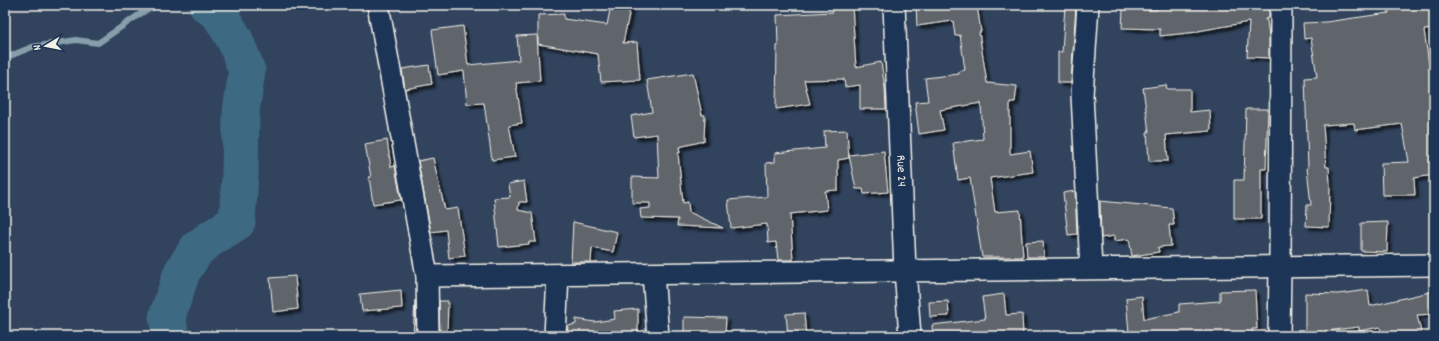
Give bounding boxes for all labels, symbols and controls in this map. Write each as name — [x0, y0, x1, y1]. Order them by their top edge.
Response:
north arrow — [26, 26, 66, 66]
text: N — [30, 43, 46, 51]
street label: Rue 24 — [891, 155, 911, 187]

